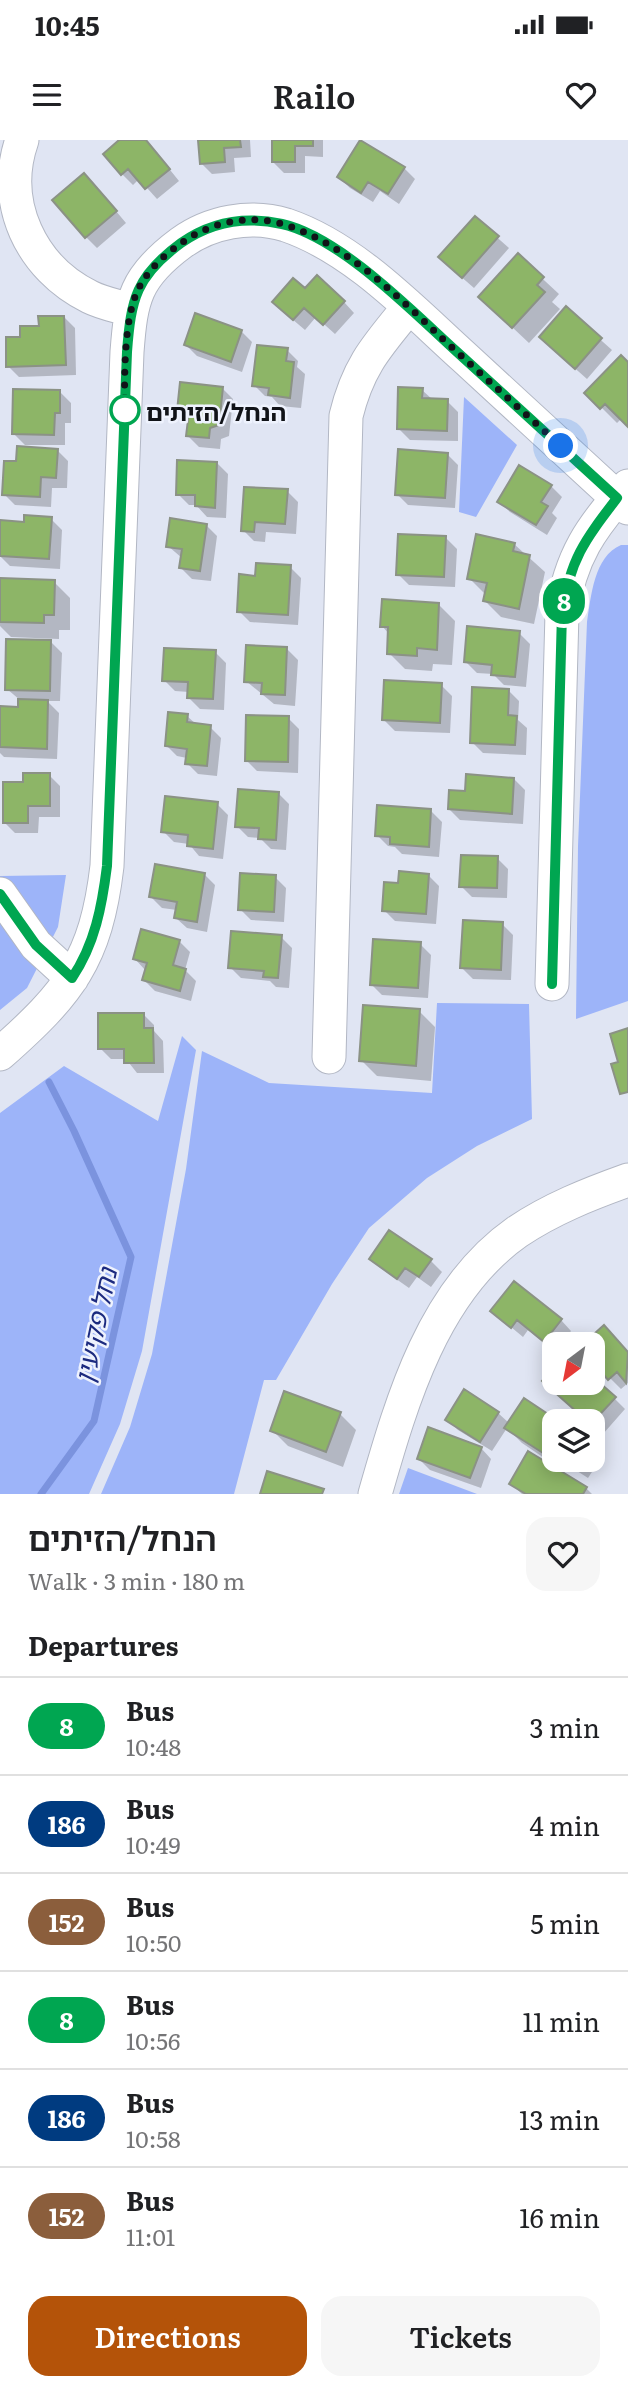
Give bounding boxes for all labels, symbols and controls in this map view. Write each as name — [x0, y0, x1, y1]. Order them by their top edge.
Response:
text: 10:45 — [35, 5, 100, 44]
text: Railo — [273, 71, 356, 119]
icon: menu — [28, 76, 66, 114]
icon: heart — [562, 76, 600, 114]
place label: הנחל/הזיתים — [146, 393, 286, 428]
marker: הנחל/הזיתים — [110, 395, 140, 425]
your location — [543, 428, 578, 463]
line badge: 8 — [541, 578, 587, 624]
text: 8 — [557, 583, 571, 618]
water label: נחל פקיעין — [63, 1262, 126, 1386]
north arrow — [542, 1332, 606, 1395]
map controls — [542, 1332, 605, 1472]
button: layers — [542, 1409, 605, 1472]
text: הנחל/הזיתים — [28, 1512, 217, 1561]
button: heart — [526, 1517, 600, 1591]
text: Walk · 3 min · 180 m — [28, 1563, 245, 1597]
text: Departures — [28, 1625, 179, 1664]
text: Bus — [126, 1690, 174, 1729]
text: 3 min — [530, 1707, 600, 1746]
text: 8 — [59, 1708, 74, 1743]
text: 10:48 — [126, 1729, 181, 1763]
text: Bus — [126, 1788, 174, 1827]
text: 4 min — [529, 1805, 600, 1844]
text: 186 — [47, 1806, 86, 1841]
text: 10:49 — [126, 1827, 181, 1861]
text: Bus — [126, 1886, 174, 1925]
text: 5 min — [531, 1903, 600, 1942]
text: 152 — [49, 1904, 84, 1939]
text: 10:50 — [126, 1925, 181, 1959]
text: Bus — [126, 1984, 174, 2023]
text: 11 min — [523, 2001, 600, 2040]
text: 8 — [59, 2002, 74, 2037]
text: 10:56 — [126, 2023, 180, 2057]
text: Bus — [126, 2082, 174, 2121]
text: 13 min — [519, 2099, 600, 2138]
text: 186 — [47, 2100, 86, 2135]
text: 10:58 — [126, 2121, 181, 2155]
text: Bus — [126, 2180, 174, 2219]
text: 16 min — [519, 2197, 600, 2236]
text: 152 — [49, 2198, 84, 2233]
text: 11:01 — [126, 2219, 175, 2253]
button: Directions — [28, 2296, 307, 2376]
button: Tickets — [321, 2296, 600, 2376]

